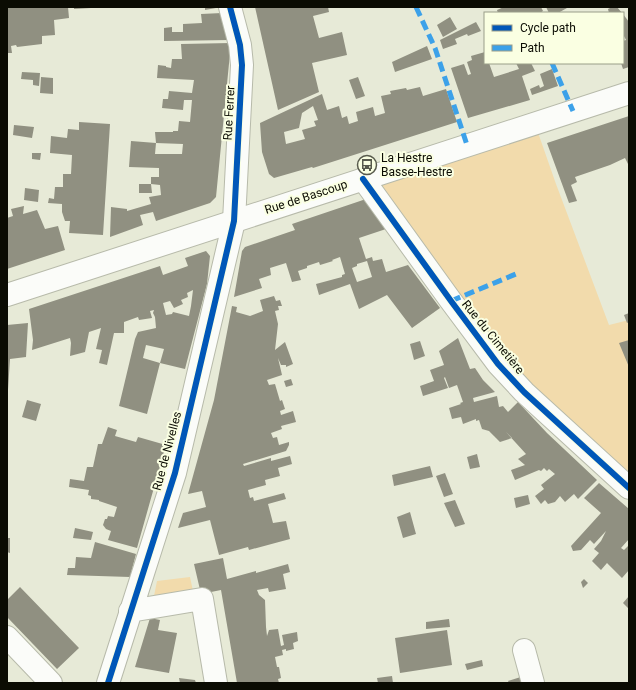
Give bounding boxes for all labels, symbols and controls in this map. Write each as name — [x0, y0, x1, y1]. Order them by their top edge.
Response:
legend — [484, 12, 624, 64]
text: Cycle path — [520, 21, 576, 35]
text: Path — [520, 41, 545, 55]
street label: Rue Ferrer — [221, 85, 237, 141]
place label: La Hestre Basse-Hestre — [381, 151, 452, 179]
bus stop icon: La Hestre Basse-Hestre — [356, 154, 378, 176]
street label: Rue de Bascoup — [263, 177, 349, 217]
street label: Rue du Cimetière — [459, 297, 527, 377]
street label: Rue de Nivelles — [150, 410, 184, 492]

